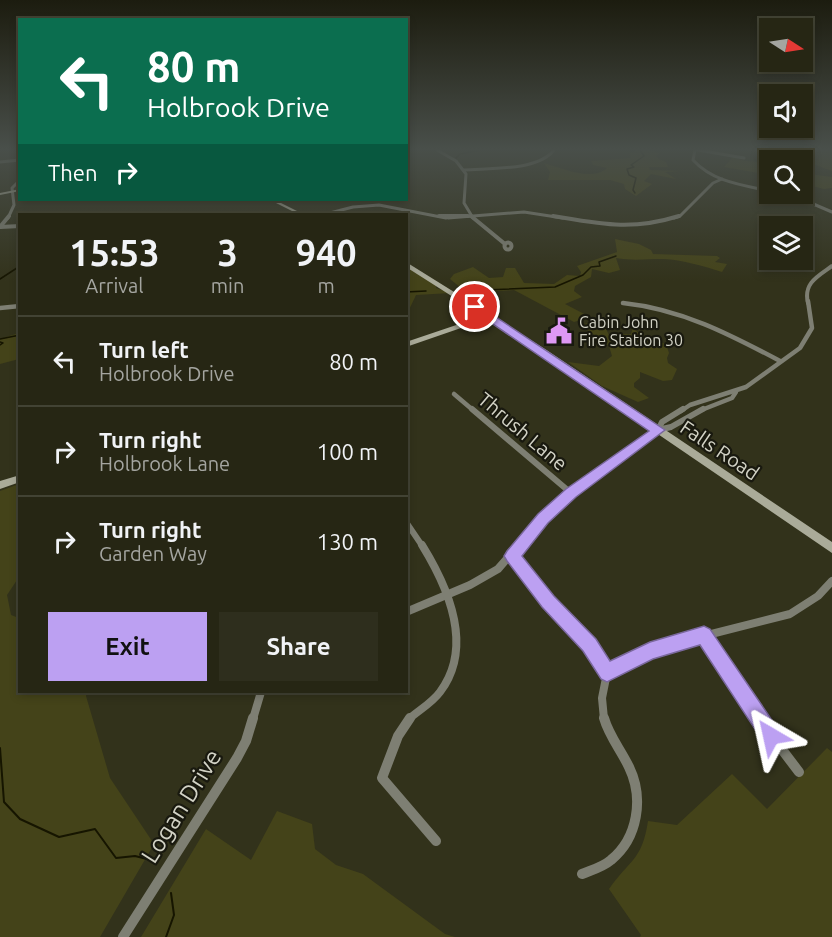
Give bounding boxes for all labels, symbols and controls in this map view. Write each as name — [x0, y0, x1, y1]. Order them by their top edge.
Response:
north arrow — [759, 18, 813, 72]
map controls — [759, 18, 813, 270]
icon: left — [48, 42, 126, 120]
text: 80 m — [147, 43, 241, 90]
button: sound — [759, 84, 813, 138]
text: Holbrook Drive — [147, 92, 330, 122]
button: search — [759, 150, 813, 204]
icon: right — [110, 156, 143, 189]
text: Then — [48, 160, 98, 185]
button: layers — [759, 216, 813, 270]
text: 15:53 — [69, 232, 159, 273]
text: 3 — [217, 232, 238, 273]
text: 940 — [296, 232, 357, 273]
text: Arrival — [85, 274, 144, 297]
text: min — [211, 274, 244, 297]
text: m — [318, 274, 335, 297]
pin — [449, 281, 500, 332]
icon: arrive — [458, 290, 491, 323]
place label: Cabin John Fire Station 30 — [579, 313, 683, 349]
public building icon: Cabin John Fire Station 30 — [544, 316, 574, 346]
text: Turn left — [99, 337, 189, 362]
icon: left — [48, 345, 81, 378]
text: 80 m — [329, 349, 378, 374]
text: Holbrook Drive — [99, 362, 235, 385]
street label: Thrush Lane — [474, 387, 572, 475]
street label: Falls Road — [676, 415, 764, 485]
text: Turn right — [99, 427, 201, 452]
icon: right — [48, 435, 81, 468]
text: 100 m — [317, 439, 378, 464]
text: Holbrook Lane — [99, 452, 230, 475]
text: Turn right — [99, 517, 201, 542]
icon: right — [48, 525, 81, 558]
text: 130 m — [317, 529, 378, 554]
text: Garden Way — [99, 542, 207, 565]
button: Exit — [48, 612, 207, 681]
button: Share — [219, 612, 378, 681]
position arrow — [739, 704, 803, 768]
street label: Logan Drive — [136, 744, 226, 868]

